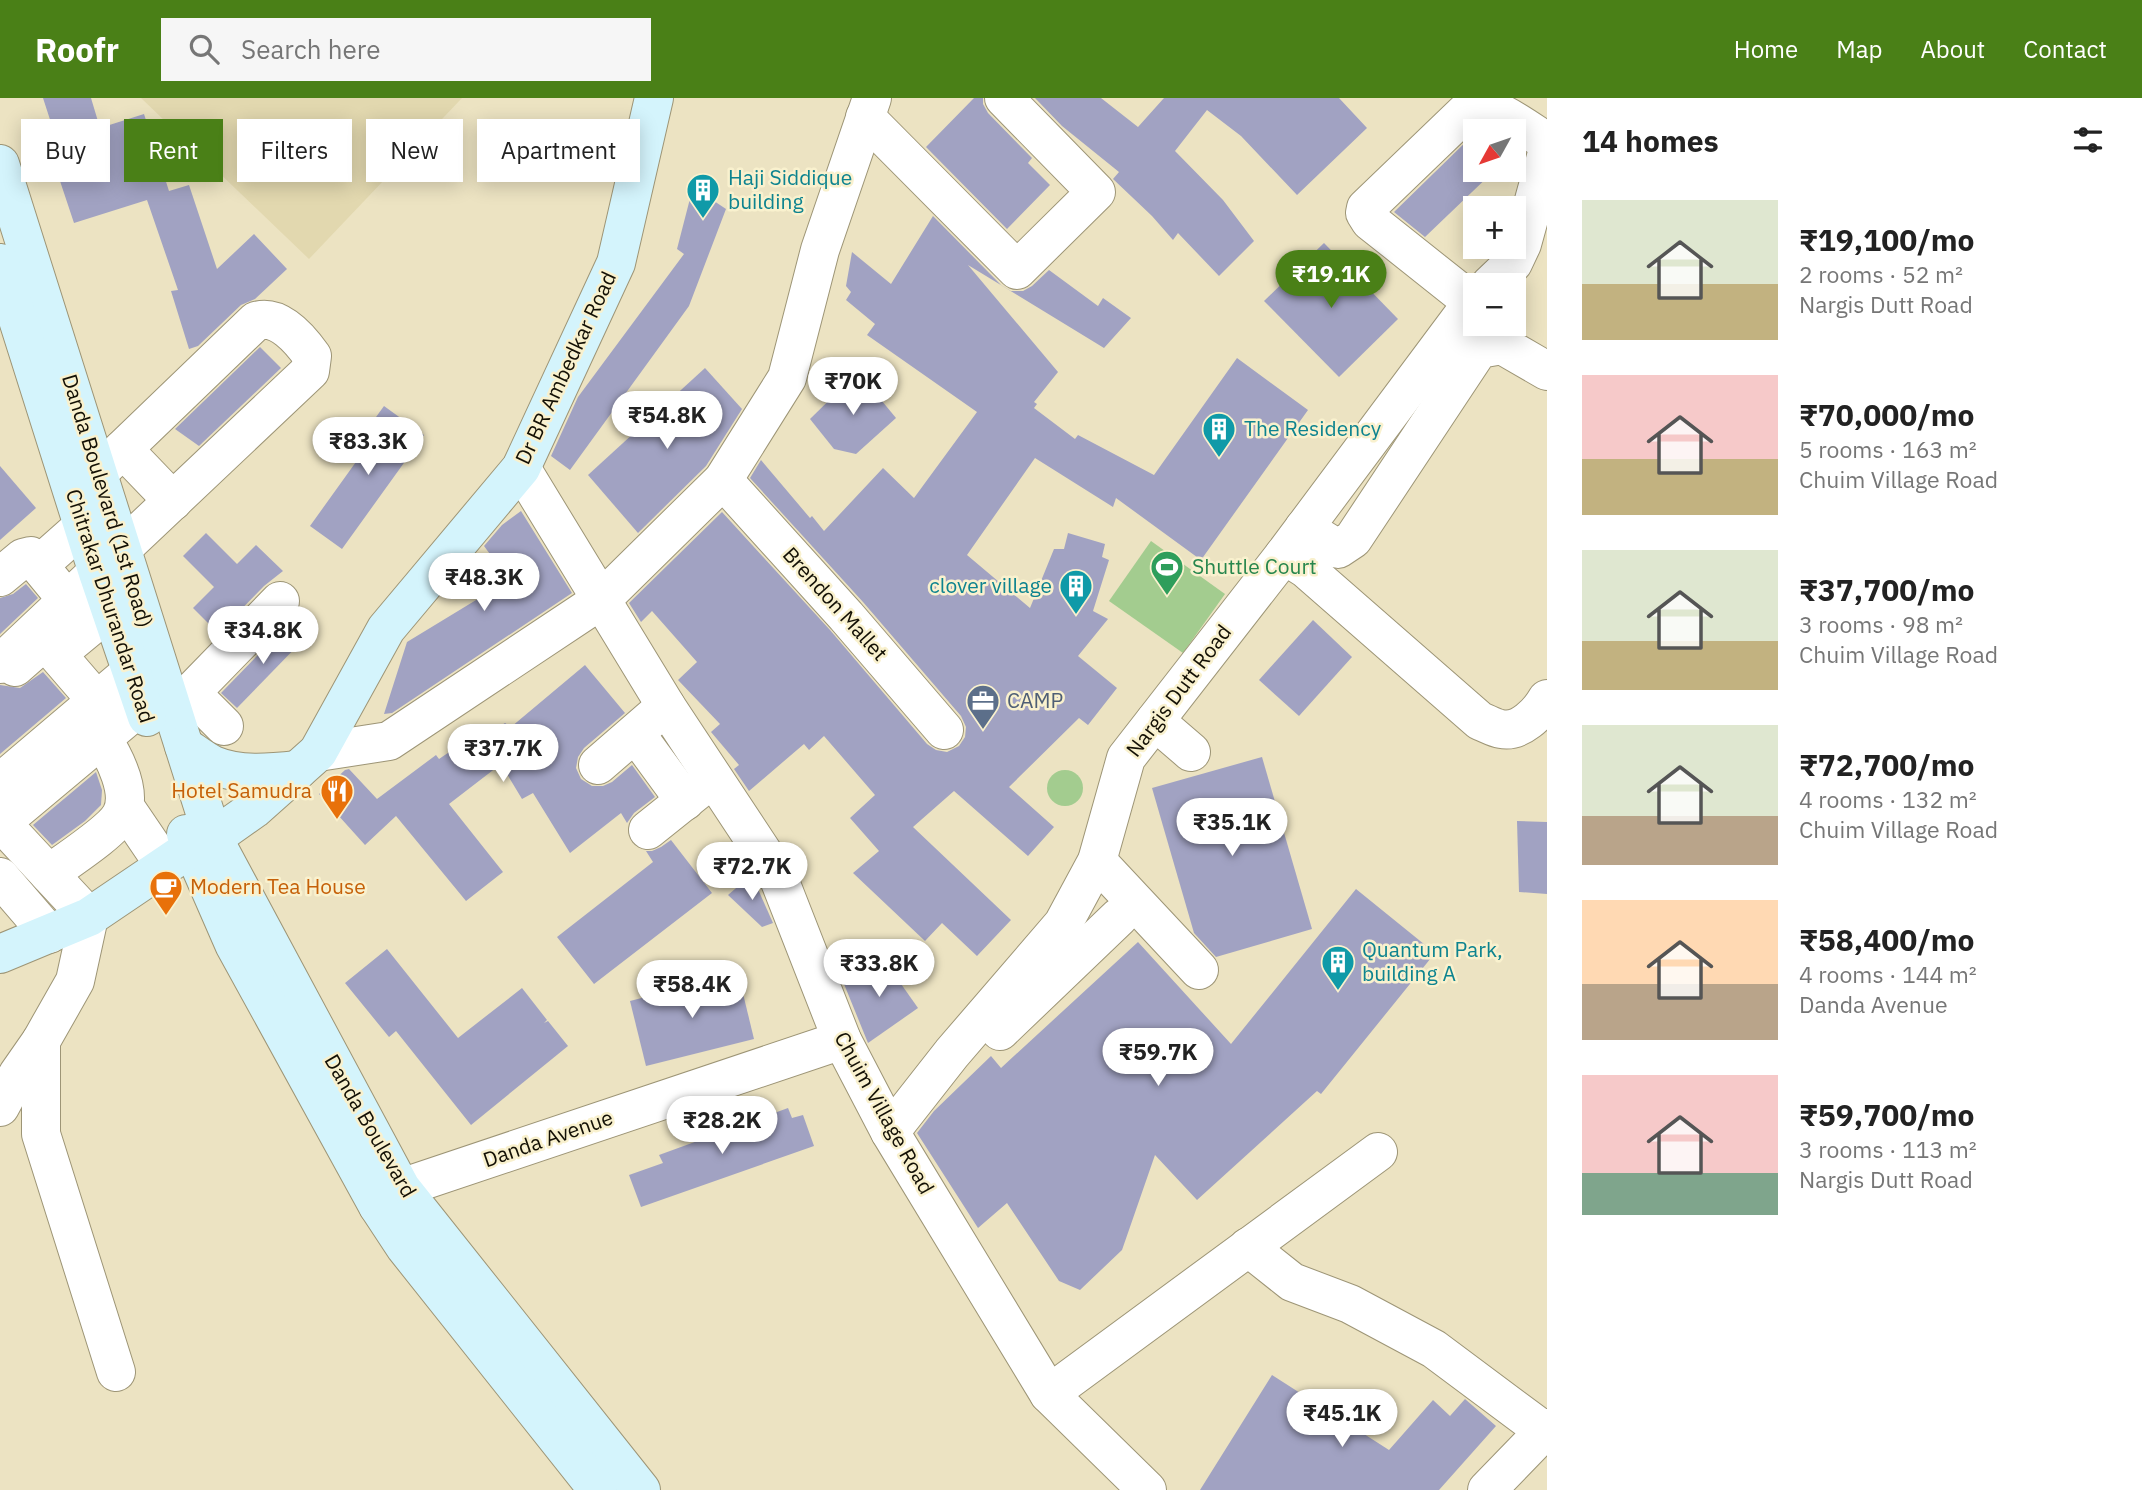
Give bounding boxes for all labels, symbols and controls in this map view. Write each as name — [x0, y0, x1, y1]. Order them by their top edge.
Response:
search box — [161, 18, 651, 81]
text: Roofr — [35, 28, 119, 71]
icon: search — [185, 30, 223, 68]
text: Search here — [241, 32, 380, 66]
text: Home — [1734, 33, 1798, 65]
text: Map — [1836, 33, 1882, 65]
text: About — [1920, 33, 1985, 65]
text: Contact — [2023, 33, 2107, 65]
chip: Buy — [21, 119, 110, 182]
chip: Rent — [124, 119, 223, 182]
chip: Filters — [237, 119, 352, 182]
chip: New — [366, 119, 463, 182]
chip: Apartment — [477, 119, 640, 182]
north arrow — [1463, 119, 1526, 182]
map controls — [1463, 119, 1526, 336]
text: 14 homes — [1582, 121, 1719, 160]
icon: filters — [2069, 121, 2107, 159]
place label: Haji Siddique building — [728, 163, 852, 215]
building icon: Haji Siddique building — [684, 171, 722, 220]
button: + — [1463, 196, 1526, 259]
text: ₹19,100/mo — [1799, 220, 1974, 259]
icon: home — [1638, 228, 1722, 312]
pin: ₹19.1K — [1274, 250, 1388, 310]
text: ₹19.1K — [1291, 258, 1371, 288]
text: 2 rooms · 52 m² — [1799, 259, 1963, 289]
street label: Dr BR Ambedkar Road — [508, 267, 622, 469]
button: − — [1463, 273, 1526, 336]
text: Nargis Dutt Road — [1799, 289, 1973, 319]
pin: ₹70K — [812, 358, 894, 417]
text: ₹70K — [824, 365, 882, 395]
street label: Danda Boulevard (1st Road) — [56, 371, 160, 631]
pin: ₹54.8K — [610, 392, 724, 451]
text: ₹70,000/mo — [1799, 395, 1974, 434]
text: ₹54.8K — [627, 399, 707, 429]
icon: home — [1638, 403, 1722, 487]
building icon: The Residency — [1200, 410, 1238, 459]
place label: The Residency — [1244, 414, 1382, 442]
pin: ₹83.3K — [311, 418, 425, 477]
text: ₹83.3K — [328, 425, 408, 455]
text: 5 rooms · 163 m² — [1799, 434, 1977, 464]
text: Chuim Village Road — [1799, 464, 1998, 494]
street label: Chitrakar Dhurandar Road — [60, 485, 162, 726]
street label: Brendon Mallet — [777, 540, 894, 666]
sports icon: Shuttle Court — [1148, 548, 1186, 597]
place label: Shuttle Court — [1192, 552, 1317, 580]
pin: ₹48.3K — [427, 554, 541, 613]
text: ₹48.3K — [444, 561, 524, 591]
building icon: clover village — [1057, 567, 1095, 616]
text: ₹37,700/mo — [1799, 570, 1974, 609]
place label: clover village — [929, 571, 1052, 599]
icon: home — [1638, 578, 1722, 662]
pin: ₹34.8K — [206, 606, 320, 666]
text: 3 rooms · 98 m² — [1799, 609, 1963, 639]
text: ₹34.8K — [223, 614, 303, 644]
street label: Nargis Dutt Road — [1119, 619, 1237, 762]
text: Chuim Village Road — [1799, 639, 1998, 669]
office icon: CAMP — [964, 682, 1002, 731]
place label: CAMP — [1007, 686, 1063, 714]
pin: ₹37.7K — [446, 724, 560, 784]
text: ₹37.7K — [463, 732, 543, 762]
text: ₹72,700/mo — [1799, 745, 1974, 784]
icon: home — [1638, 753, 1722, 837]
restaurant icon: Hotel Samudra — [318, 772, 356, 821]
place label: Hotel Samudra — [171, 776, 312, 804]
text: 4 rooms · 132 m² — [1799, 784, 1977, 814]
pin: ₹35.1K — [1175, 798, 1289, 858]
text: ₹35.1K — [1192, 806, 1272, 836]
text: Chuim Village Road — [1799, 814, 1998, 844]
pin: ₹72.7K — [695, 842, 809, 902]
text: ₹72.7K — [712, 850, 792, 880]
cafe icon: Modern Tea House — [147, 868, 185, 917]
place label: Modern Tea House — [190, 872, 366, 900]
text: ₹58,400/mo — [1799, 920, 1974, 959]
icon: home — [1638, 928, 1722, 1012]
place label: Quantum Park, building A — [1362, 935, 1503, 987]
pin: ₹33.8K — [822, 940, 936, 999]
building icon: Quantum Park, building A — [1319, 943, 1357, 992]
text: ₹33.8K — [839, 947, 919, 977]
text: 4 rooms · 144 m² — [1799, 959, 1977, 989]
pin: ₹58.4K — [635, 960, 749, 1020]
text: ₹58.4K — [652, 968, 732, 998]
text: Danda Avenue — [1799, 989, 1948, 1019]
street label: Chuim Village Road — [829, 1026, 941, 1199]
pin: ₹59.7K — [1101, 1028, 1215, 1088]
text: ₹59.7K — [1118, 1036, 1198, 1066]
street label: Danda Boulevard — [318, 1049, 423, 1202]
text: ₹59,700/mo — [1799, 1095, 1974, 1134]
pin: ₹28.2K — [665, 1096, 779, 1156]
street label: Danda Avenue — [479, 1103, 616, 1173]
icon: home — [1638, 1103, 1722, 1187]
text: ₹28.2K — [682, 1104, 762, 1134]
text: 3 rooms · 113 m² — [1799, 1134, 1977, 1164]
text: Nargis Dutt Road — [1799, 1164, 1973, 1194]
pin: ₹45.1K — [1285, 1390, 1399, 1449]
text: ₹45.1K — [1302, 1397, 1382, 1427]

